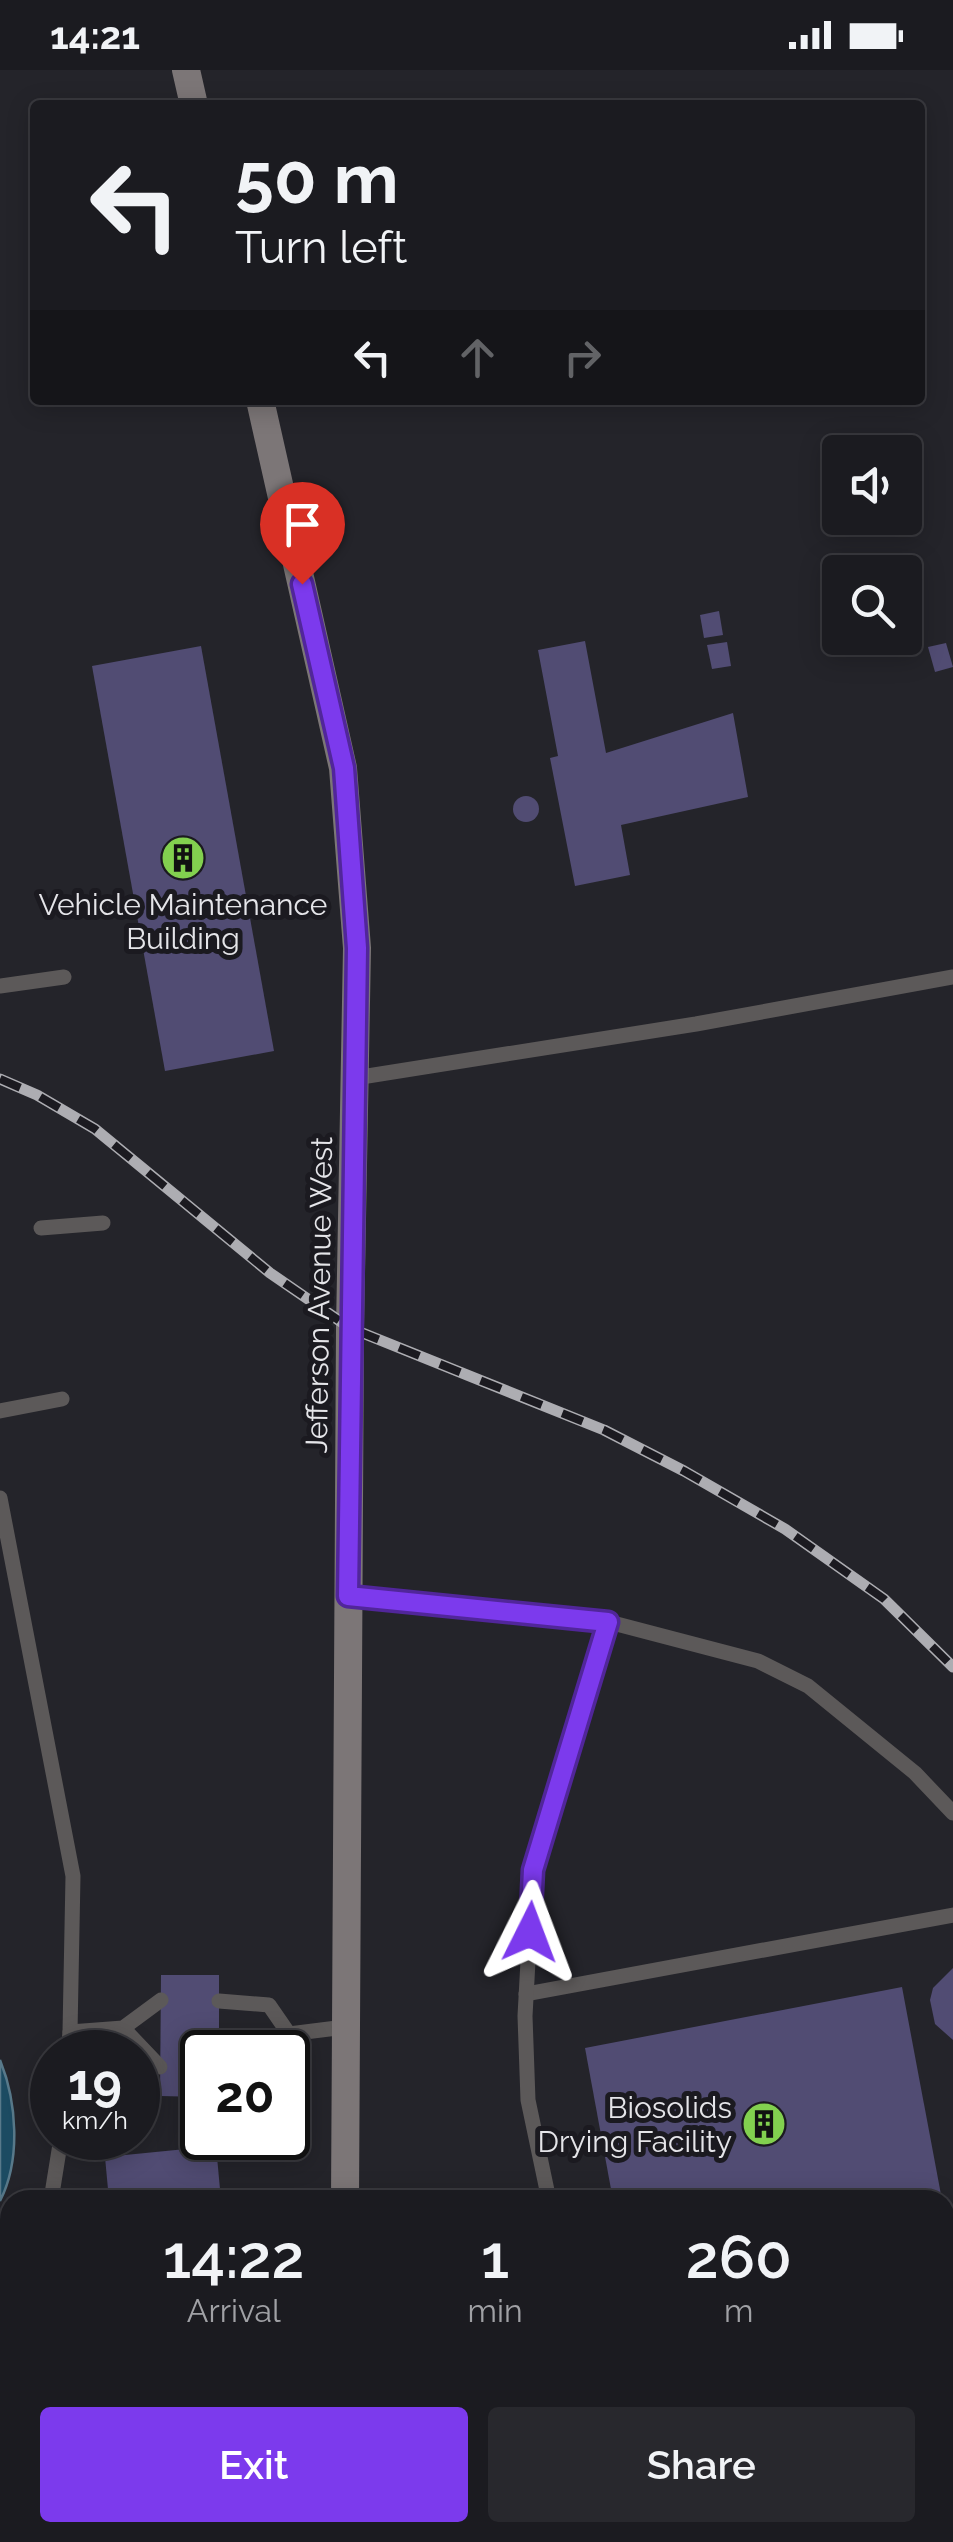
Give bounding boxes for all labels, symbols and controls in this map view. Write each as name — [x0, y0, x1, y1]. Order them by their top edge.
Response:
text: 14:21 — [50, 13, 140, 58]
text: 50 m — [235, 137, 399, 219]
icon: left — [70, 140, 200, 270]
text: Turn left — [235, 221, 407, 274]
icon: left — [345, 330, 400, 385]
icon: ahead — [450, 330, 505, 385]
icon: right — [555, 330, 610, 385]
map controls — [822, 435, 922, 655]
button: sound — [822, 435, 922, 535]
pin — [260, 482, 345, 585]
icon: arrive — [275, 497, 330, 552]
button: search — [822, 555, 922, 655]
building icon: Vehicle Maintenance Building — [160, 835, 206, 881]
place label: Vehicle Maintenance Building — [39, 887, 327, 956]
street label: Jefferson Avenue West — [299, 1136, 339, 1454]
position arrow — [478, 1880, 582, 1984]
speed limit sign: 20 — [180, 2030, 310, 2160]
text: 19 — [68, 2053, 122, 2112]
place label: Biosolids Drying Facility — [537, 2090, 732, 2159]
building icon: Biosolids Drying Facility — [741, 2101, 787, 2147]
text: km/h — [62, 2105, 128, 2135]
text: 14:22 — [163, 2222, 304, 2292]
text: 1 — [481, 2222, 509, 2292]
text: 260 — [686, 2222, 792, 2292]
text: Arrival — [187, 2292, 281, 2329]
text: min — [468, 2292, 523, 2329]
text: m — [724, 2292, 754, 2329]
button: Exit — [40, 2407, 468, 2522]
button: Share — [488, 2407, 915, 2522]

